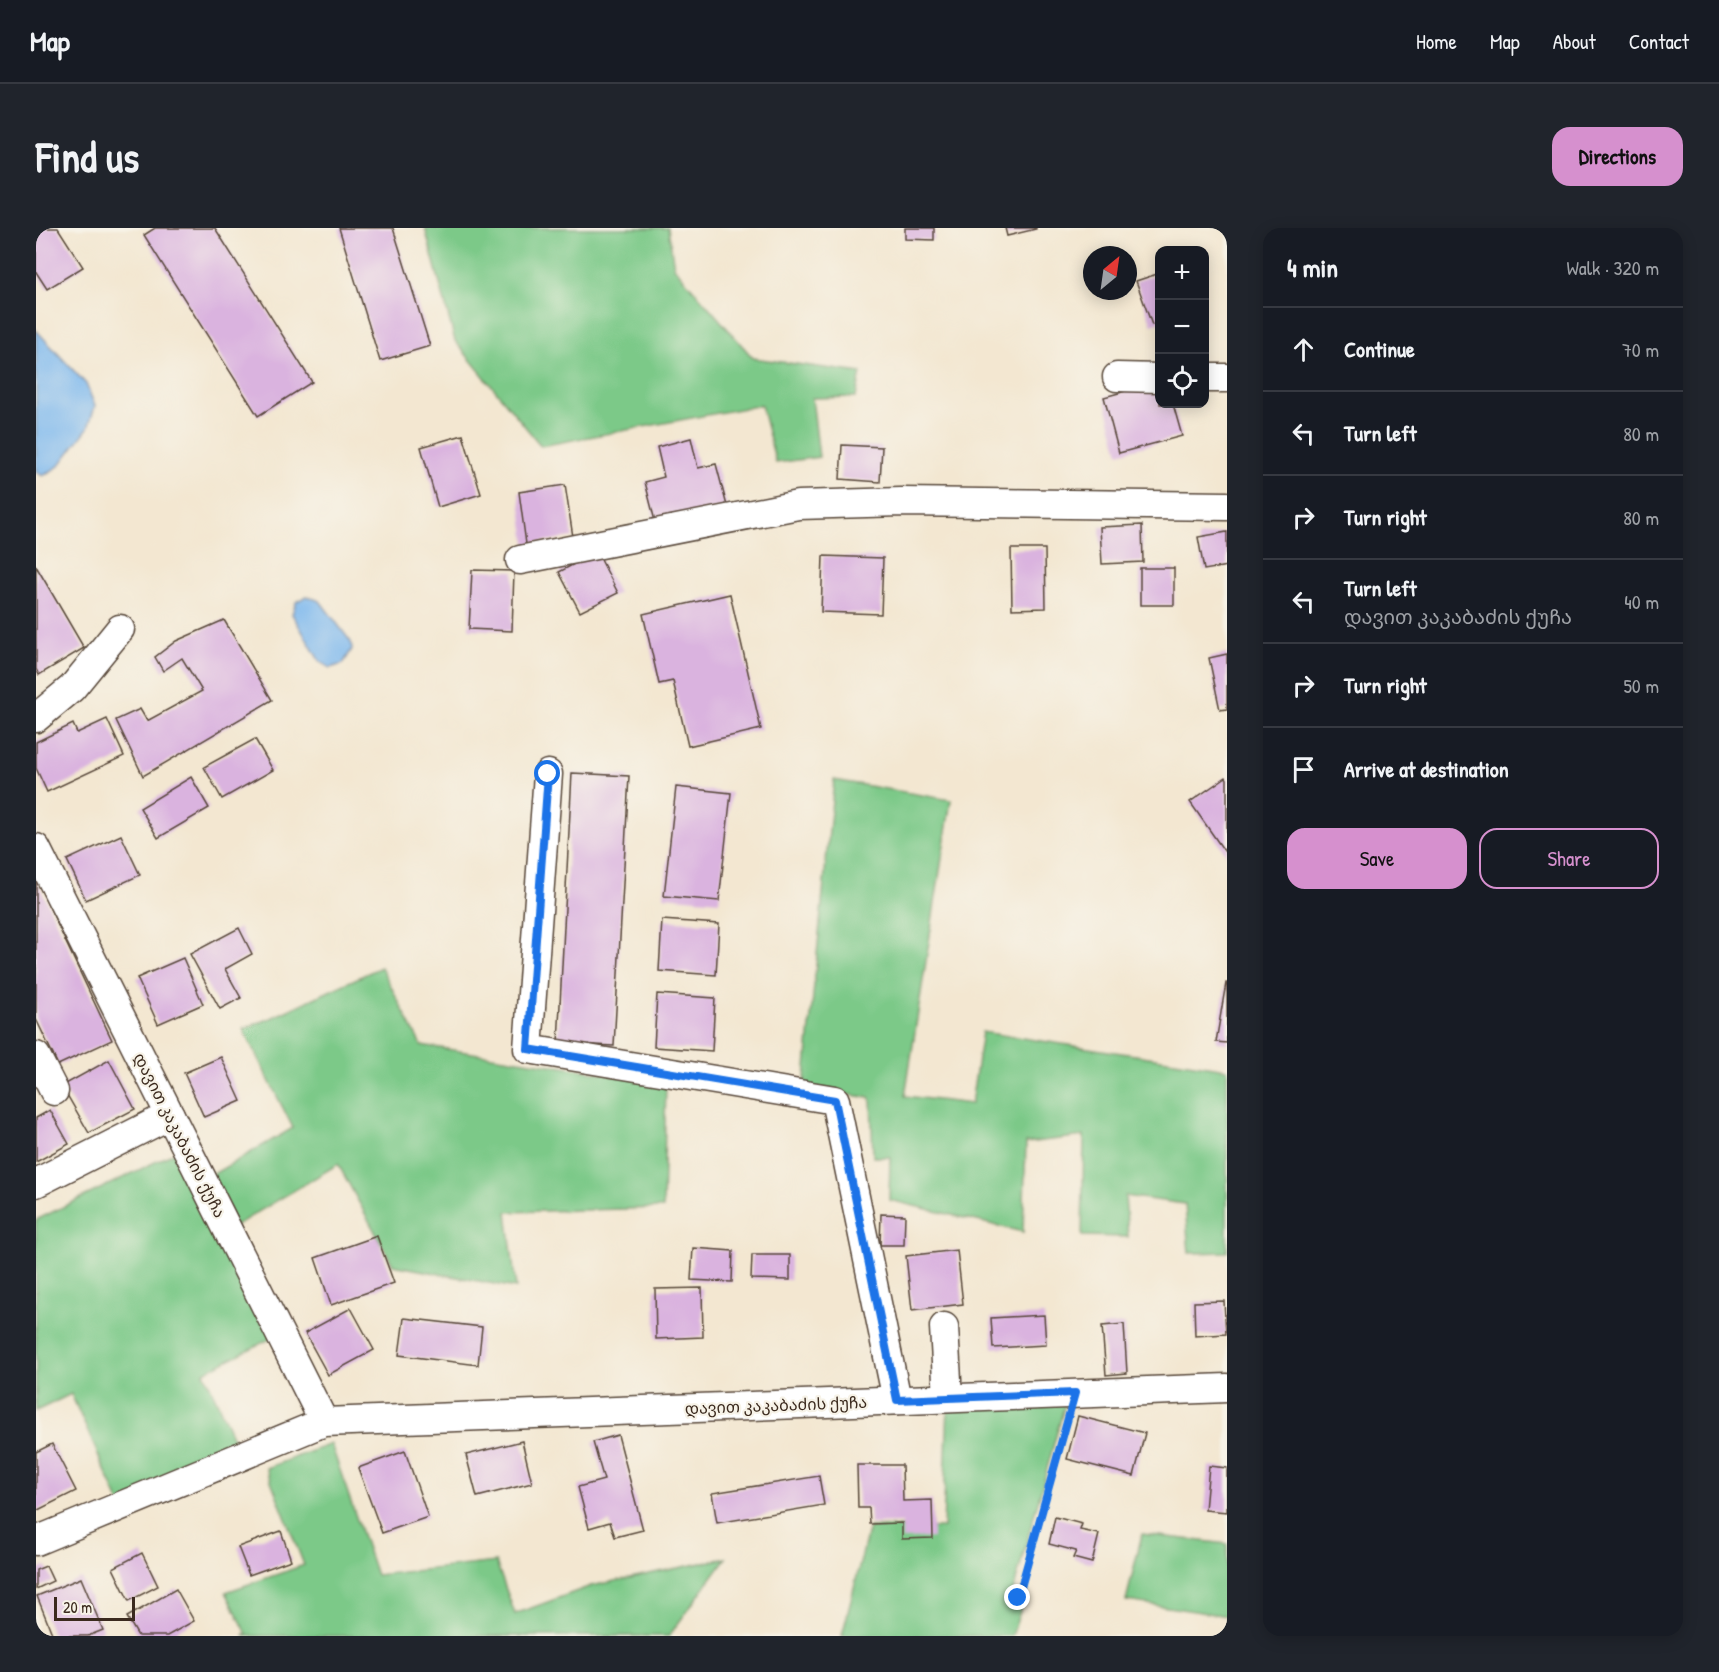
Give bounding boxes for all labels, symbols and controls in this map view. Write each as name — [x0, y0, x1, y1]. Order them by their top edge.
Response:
text: Map — [30, 22, 70, 60]
text: Home — [1416, 27, 1457, 56]
text: Map — [1490, 27, 1520, 56]
text: About — [1553, 27, 1596, 56]
text: Contact — [1629, 27, 1689, 56]
button: Directions — [1552, 127, 1683, 186]
text: Find us — [36, 128, 139, 185]
north arrow — [1083, 246, 1137, 300]
map controls — [1155, 246, 1209, 408]
button: + — [1155, 246, 1209, 300]
text: 4 min — [1287, 250, 1338, 285]
text: Walk · 320 m — [1567, 254, 1659, 281]
button: − — [1155, 300, 1209, 354]
icon: ahead — [1287, 333, 1320, 366]
text: Continue — [1344, 334, 1415, 364]
text: 70 m — [1622, 336, 1659, 363]
button: locate — [1155, 354, 1209, 408]
icon: left — [1287, 417, 1320, 450]
text: Turn left — [1344, 418, 1417, 448]
text: 80 m — [1623, 420, 1659, 447]
icon: right — [1287, 501, 1320, 534]
text: Turn right — [1344, 502, 1427, 532]
text: 80 m — [1623, 504, 1659, 531]
text: Turn left — [1344, 573, 1417, 603]
icon: left — [1287, 585, 1320, 618]
text: 40 m — [1624, 588, 1659, 615]
text: დავით კაკაბაძის ქუჩა — [1344, 603, 1572, 630]
icon: right — [1287, 669, 1320, 702]
text: Turn right — [1344, 670, 1427, 700]
text: 50 m — [1623, 672, 1659, 699]
icon: arrive — [1287, 753, 1320, 786]
text: Arrive at destination — [1344, 754, 1509, 784]
route start — [534, 760, 560, 786]
button: Save — [1287, 828, 1467, 889]
button: Share — [1479, 828, 1659, 889]
street label: დავით კაკაბაძის ქუჩა — [129, 1049, 231, 1221]
street label: დავით კაკაბაძის ქუჩა — [684, 1391, 868, 1419]
route end — [1004, 1584, 1030, 1610]
scale bar — [54, 1594, 135, 1622]
text: 20 m — [63, 1596, 92, 1618]

